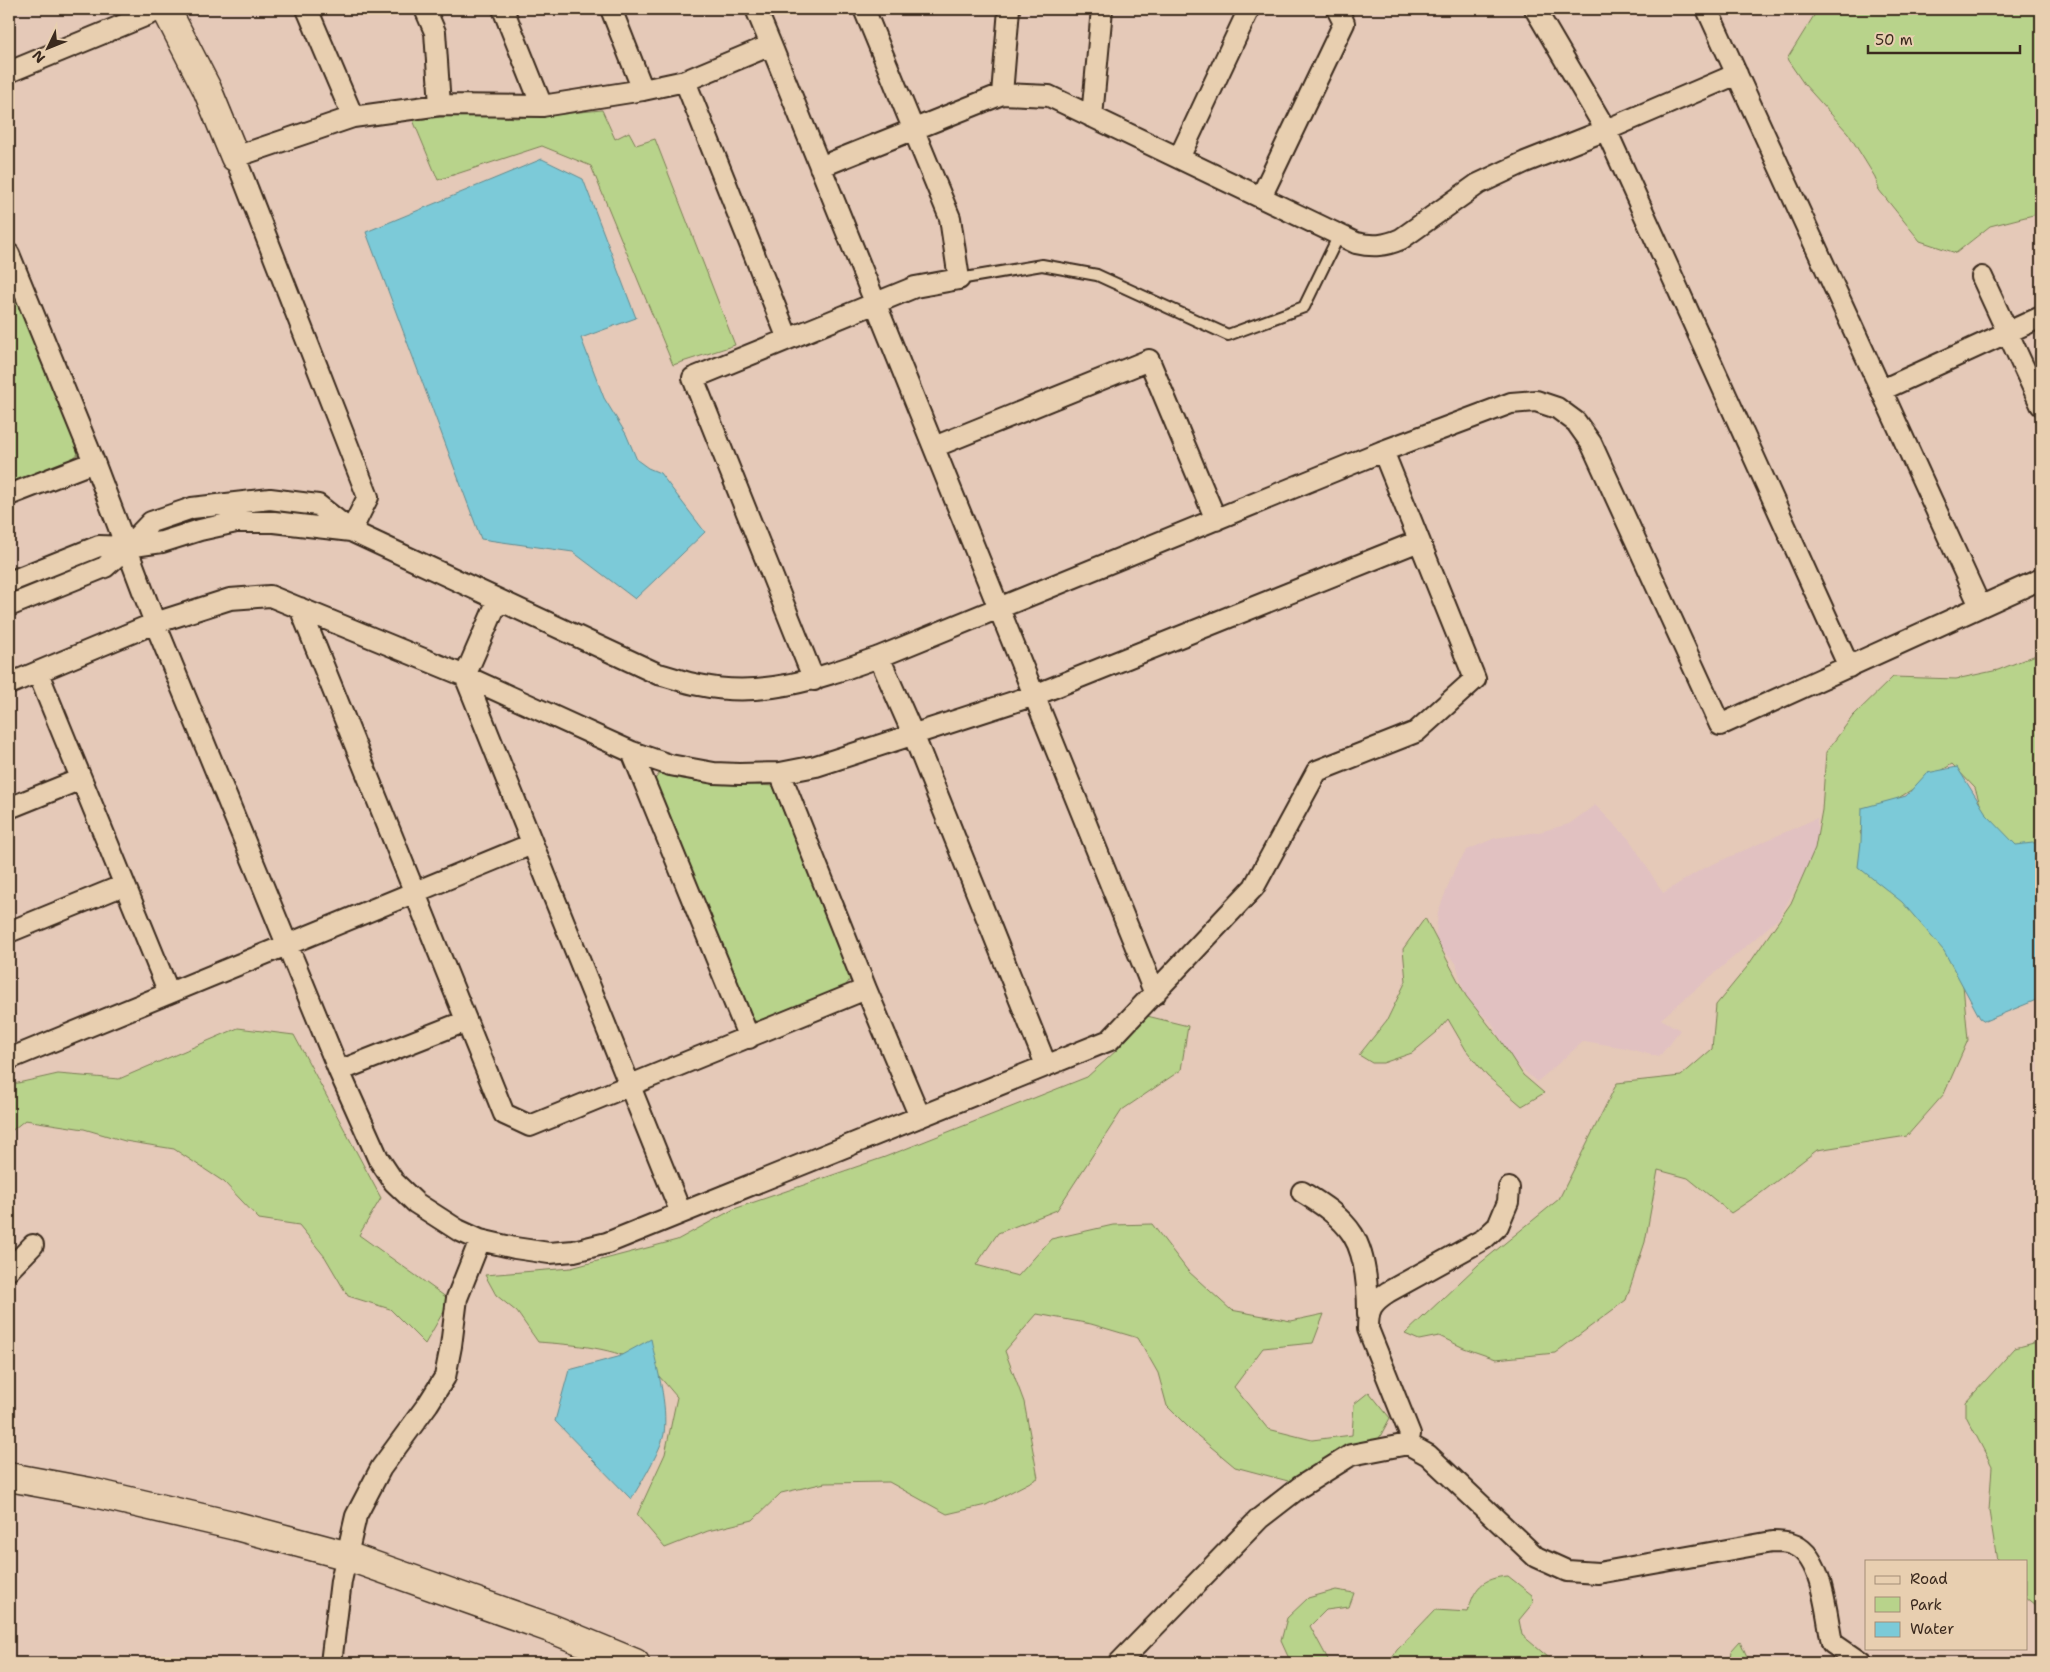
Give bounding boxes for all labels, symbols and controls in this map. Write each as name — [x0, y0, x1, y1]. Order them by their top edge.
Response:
north arrow — [22, 22, 72, 72]
scale bar — [1868, 22, 2020, 54]
text: 50 m — [1875, 30, 1913, 50]
text: N — [28, 47, 49, 67]
legend — [1865, 1560, 2028, 1650]
text: Road — [1910, 1569, 1948, 1589]
text: Park — [1910, 1595, 1942, 1615]
text: Water — [1910, 1619, 1954, 1639]

